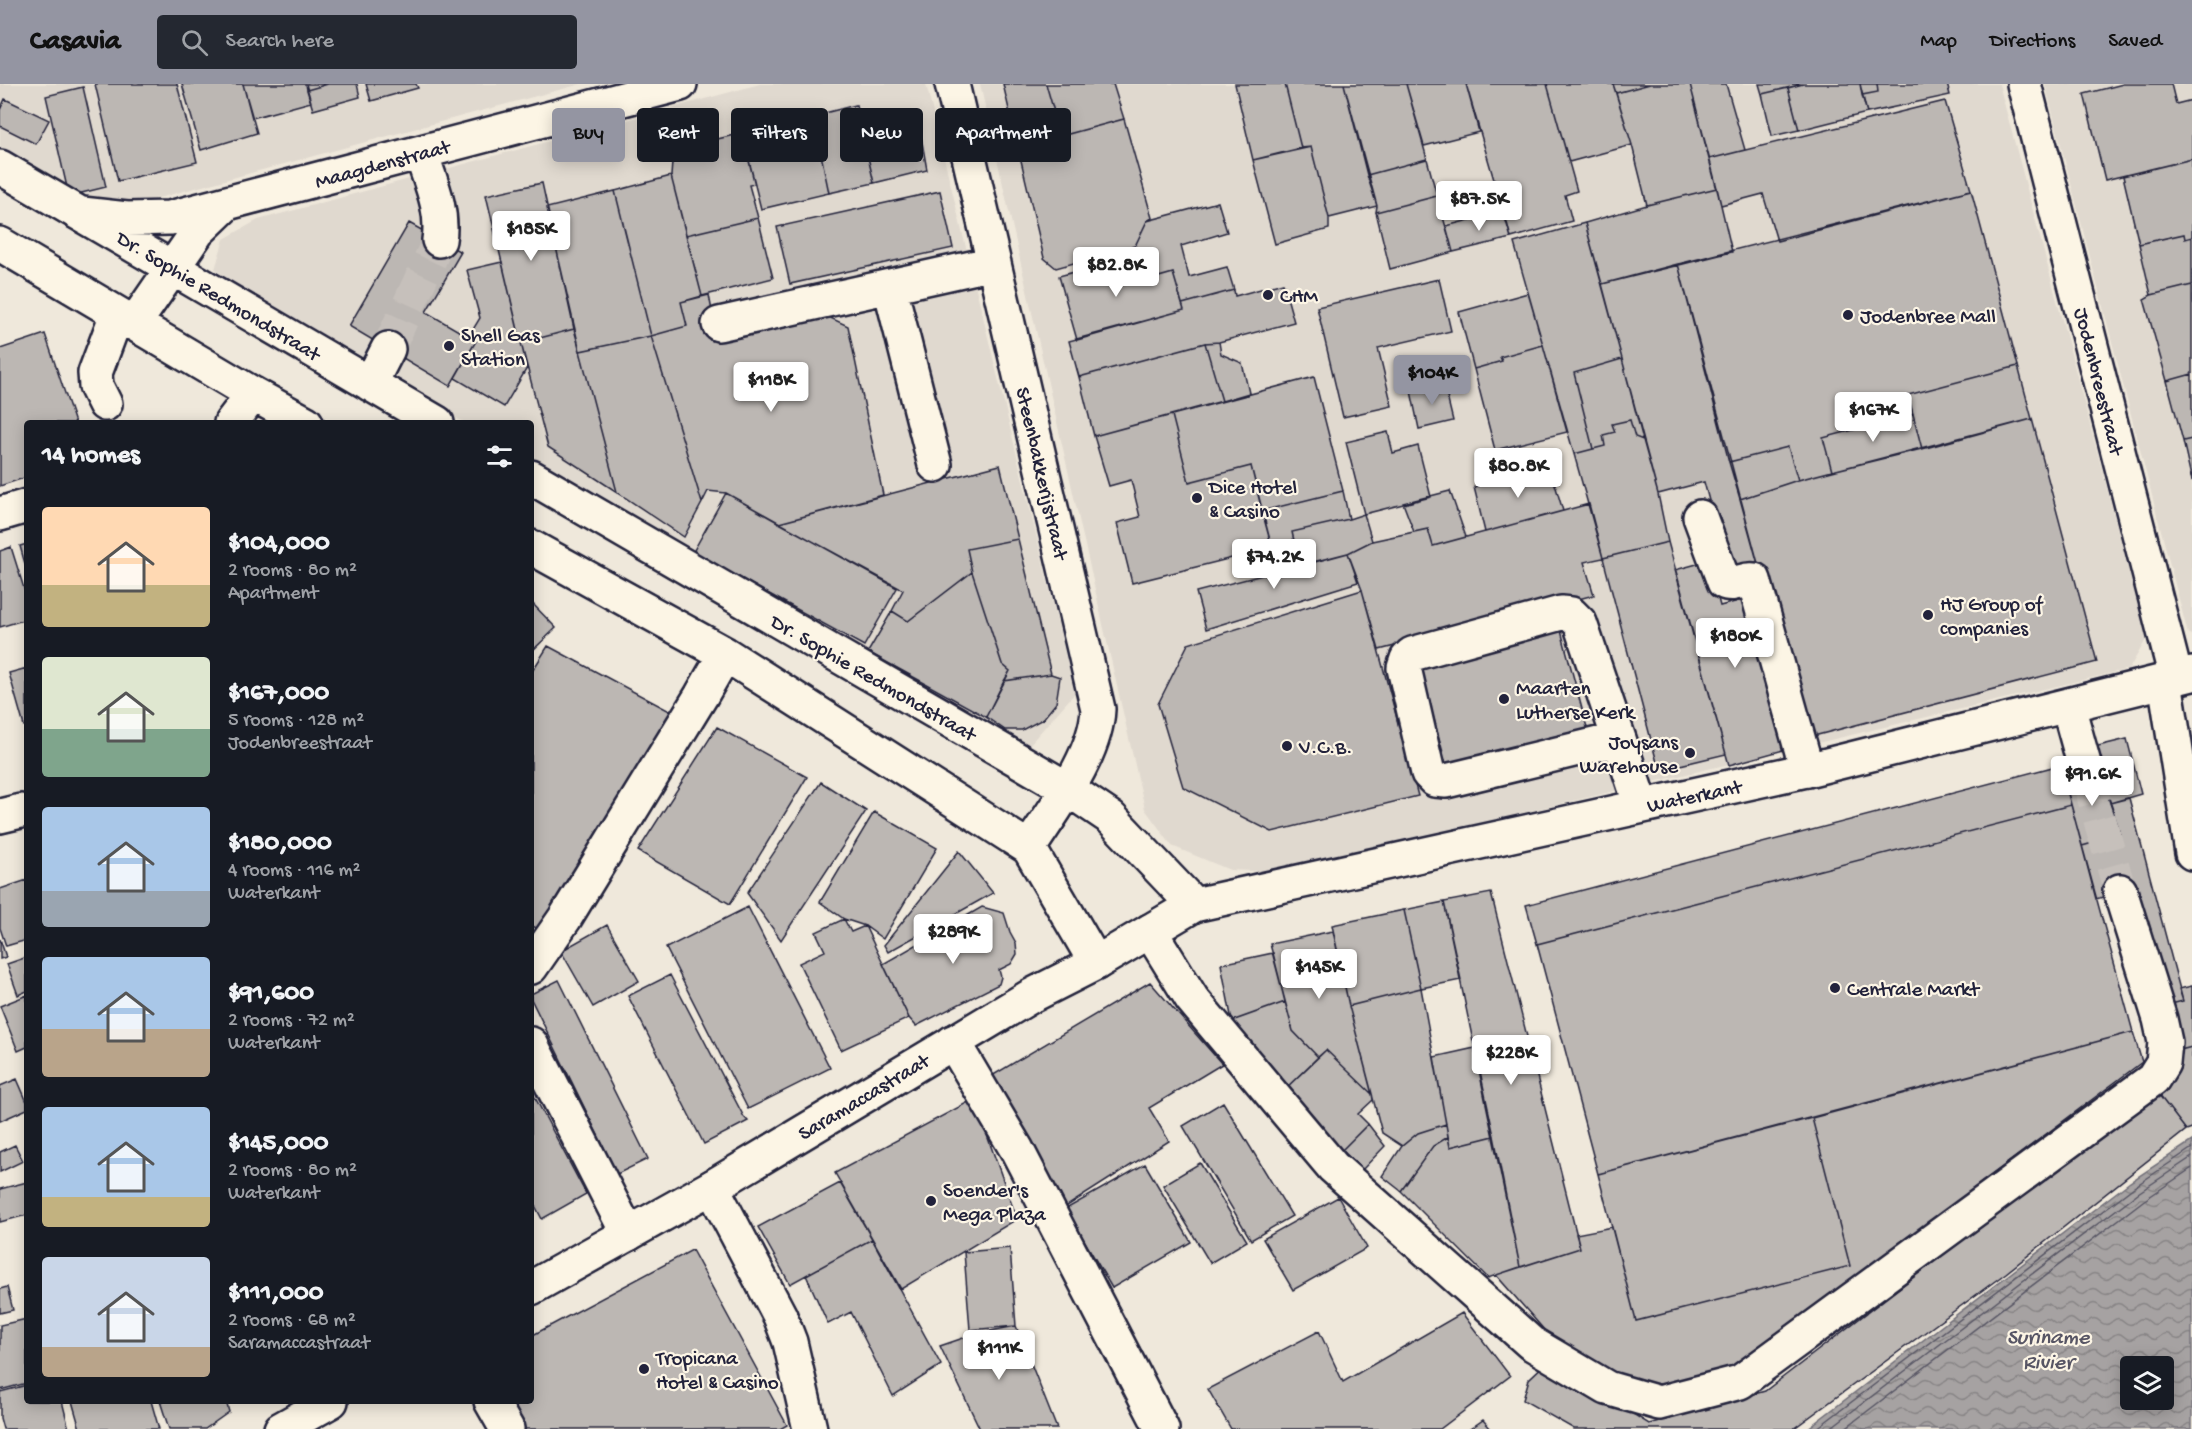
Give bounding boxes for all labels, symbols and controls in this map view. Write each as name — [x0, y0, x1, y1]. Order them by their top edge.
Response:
search box — [157, 15, 577, 69]
text: Casavia — [30, 26, 121, 59]
icon: search — [178, 26, 211, 59]
text: Search here — [226, 29, 334, 55]
text: Map — [1920, 30, 1957, 55]
text: Directions — [1990, 30, 2075, 55]
text: Saved — [2108, 30, 2162, 55]
chip: Buy — [552, 108, 625, 162]
chip: Rent — [637, 108, 719, 162]
chip: Filters — [731, 108, 828, 162]
chip: New — [840, 108, 923, 162]
chip: Apartment — [935, 108, 1071, 162]
street label: Maagdenstraat — [313, 136, 455, 196]
pin: $87.5K — [1430, 181, 1528, 232]
text: $87.5K — [1450, 189, 1508, 212]
pin: $185K — [489, 211, 573, 262]
text: $185K — [506, 219, 556, 242]
street label: Dr. Sophie Redmondstraat — [109, 226, 326, 370]
pin: $82.8K — [1067, 247, 1165, 298]
text: $82.8K — [1087, 255, 1145, 278]
place label: CHM — [1280, 286, 1318, 311]
marker: CHM — [1261, 288, 1275, 302]
place label: Jodenbree Mall — [1860, 306, 1996, 331]
street label: Jodenbreestraat — [2066, 306, 2128, 460]
marker: Jodenbree Mall — [1841, 308, 1855, 322]
place label: Shell Gas Station — [461, 325, 541, 374]
marker: Shell Gas Station — [442, 339, 456, 353]
pin: $104K — [1390, 355, 1474, 406]
pin: $118K — [729, 362, 813, 413]
text: $104K — [1408, 363, 1456, 386]
text: $118K — [747, 370, 795, 393]
street label: Steenbakkerijstraat — [1008, 385, 1072, 565]
pin: $167K — [1831, 392, 1915, 443]
text: $167K — [1849, 400, 1897, 423]
icon: filters — [483, 440, 516, 473]
text: 14 homes — [42, 441, 140, 472]
pin: $80.8K — [1469, 448, 1567, 499]
text: $80.8K — [1488, 456, 1548, 479]
place label: Dice Hotel & Casino — [1207, 477, 1297, 526]
marker: Dice Hotel & Casino — [1190, 491, 1204, 505]
text: $104,000 — [228, 529, 330, 560]
icon: home — [90, 531, 162, 603]
pin: $74.2K — [1225, 539, 1323, 590]
text: $74.2K — [1246, 547, 1302, 570]
text: 2 rooms · 80 m² — [228, 560, 357, 583]
text: Apartment — [228, 583, 318, 606]
place label: HJ Group of companies — [1940, 594, 2044, 643]
marker: HJ Group of companies — [1921, 608, 1935, 622]
street label: Dr. Sophie Redmondstraat — [763, 610, 982, 750]
pin: $180K — [1693, 618, 1777, 669]
text: $180K — [1710, 626, 1760, 649]
place label: Maarten Lutherse Kerk — [1516, 678, 1637, 727]
text: $167,000 — [228, 679, 329, 710]
icon: home — [90, 681, 162, 753]
marker: Maarten Lutherse Kerk — [1497, 692, 1511, 706]
text: 5 rooms · 128 m² — [228, 710, 364, 733]
place label: Joysans Warehouse — [1580, 732, 1679, 781]
text: Jodenbreestraat — [228, 733, 372, 756]
place label: V.C.B. — [1298, 737, 1353, 762]
marker: V.C.B. — [1280, 739, 1294, 753]
marker: Joysans Warehouse — [1683, 746, 1697, 760]
pin: $91.6K — [2043, 756, 2141, 807]
text: $91.6K — [2065, 764, 2119, 787]
street label: Waterkant — [1645, 776, 1747, 821]
text: $180,000 — [228, 829, 332, 860]
icon: home — [90, 831, 162, 903]
text: 4 rooms · 116 m² — [228, 860, 361, 883]
text: Waterkant — [228, 883, 319, 906]
pin: $289K — [911, 914, 995, 965]
text: $289K — [928, 922, 978, 945]
pin: $145K — [1277, 949, 1361, 1000]
text: $145K — [1295, 957, 1343, 980]
text: $91,600 — [228, 979, 314, 1010]
place label: Centrale Markt — [1847, 979, 1981, 1004]
icon: home — [90, 981, 162, 1053]
marker: Centrale Markt — [1828, 981, 1842, 995]
text: 2 rooms · 72 m² — [228, 1010, 355, 1033]
text: Waterkant — [228, 1033, 319, 1056]
pin: $228K — [1469, 1035, 1553, 1086]
text: $228K — [1486, 1043, 1536, 1066]
street label: Saramaccastraat — [795, 1049, 937, 1148]
text: $145,000 — [228, 1129, 329, 1160]
icon: home — [90, 1131, 162, 1203]
text: 2 rooms · 80 m² — [228, 1160, 357, 1183]
place label: Soender's Mega Plaza — [943, 1180, 1047, 1229]
text: Waterkant — [228, 1183, 319, 1206]
marker: Soender's Mega Plaza — [924, 1194, 938, 1208]
text: $111,000 — [228, 1279, 324, 1310]
icon: home — [90, 1281, 162, 1353]
text: 2 rooms · 68 m² — [228, 1310, 356, 1333]
water label: Suriname Rivier — [2007, 1326, 2091, 1377]
pin: $111K — [957, 1330, 1041, 1381]
text: Saramaccastraat — [228, 1333, 370, 1356]
text: $111K — [977, 1338, 1021, 1361]
place label: Tropicana Hotel & Casino — [655, 1348, 779, 1397]
map controls — [2120, 1356, 2174, 1410]
button: layers — [2120, 1356, 2174, 1410]
marker: Tropicana Hotel & Casino — [637, 1362, 651, 1376]

